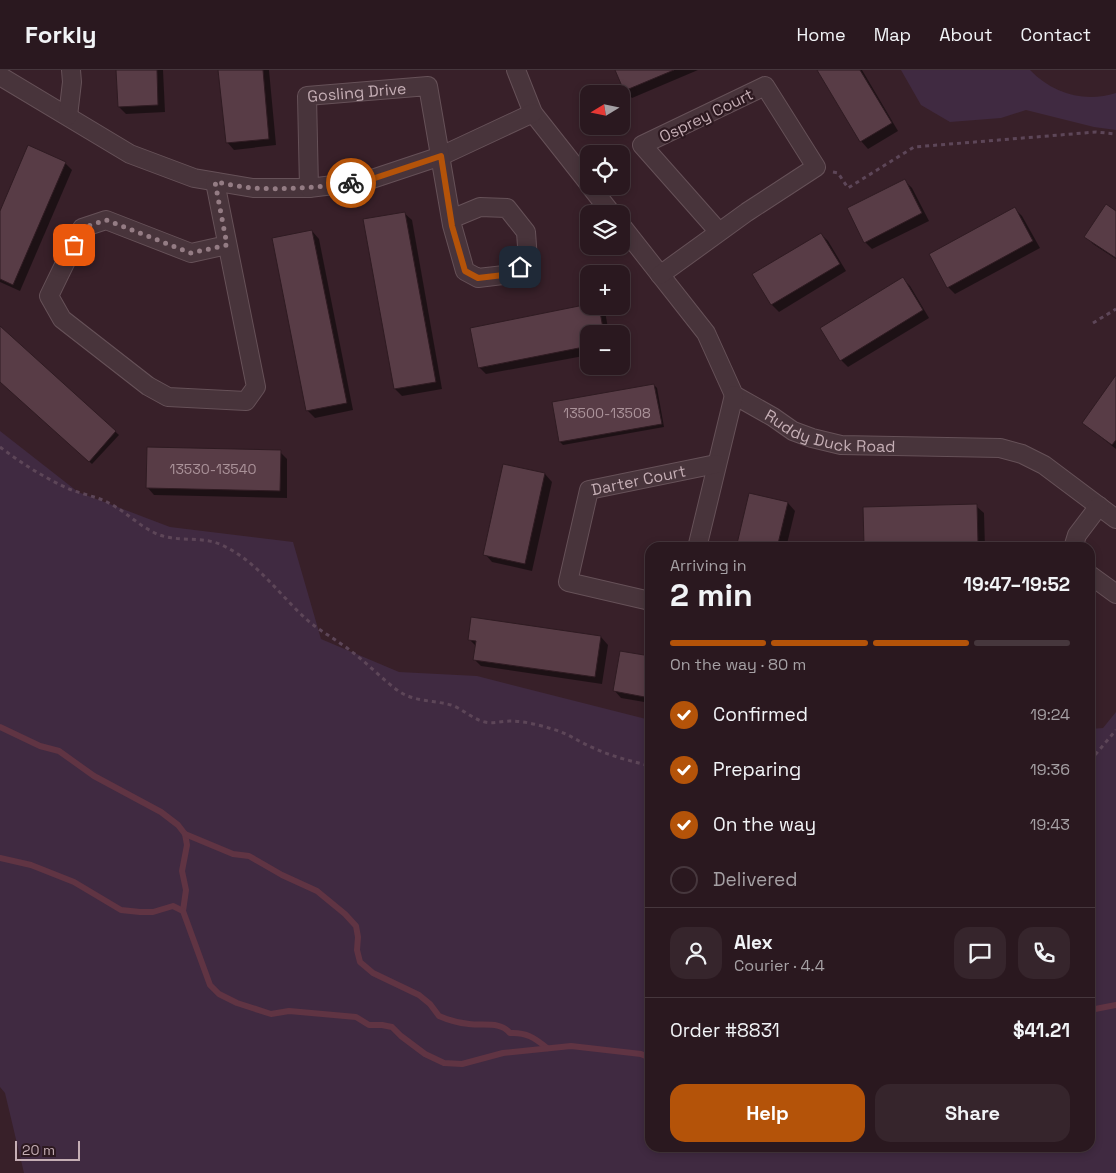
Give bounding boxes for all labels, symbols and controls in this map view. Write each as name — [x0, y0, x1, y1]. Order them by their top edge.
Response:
text: Forkly — [25, 19, 97, 50]
text: Home — [797, 23, 846, 46]
text: Map — [874, 23, 911, 46]
text: About — [939, 23, 993, 46]
text: Contact — [1021, 23, 1091, 46]
street label: Gosling Drive — [306, 78, 407, 107]
street label: Osprey Court — [656, 84, 757, 147]
north arrow — [580, 85, 630, 135]
map controls — [580, 85, 630, 375]
button: locate — [580, 145, 630, 195]
courier — [326, 158, 376, 208]
icon: bike — [337, 169, 365, 197]
button: layers — [580, 205, 630, 255]
pin — [53, 224, 95, 266]
icon: bag — [60, 231, 88, 259]
pin — [499, 246, 541, 288]
icon: home — [506, 253, 534, 281]
button: + — [580, 265, 630, 315]
button: − — [580, 325, 630, 375]
house number: 13500-13508 — [563, 404, 651, 422]
street label: Ruddy Duck Road — [761, 405, 896, 457]
house number: 13530-13540 — [170, 460, 256, 478]
street label: Darter Court — [589, 460, 688, 500]
text: Arriving in — [670, 555, 747, 576]
text: 19:47–19:52 — [963, 572, 1070, 597]
text: 2 min — [670, 575, 753, 615]
text: On the way · 80 m — [670, 654, 806, 675]
icon: check — [670, 701, 698, 729]
text: Confirmed — [713, 702, 808, 727]
text: 19:24 — [1030, 704, 1070, 725]
icon: check — [670, 756, 698, 784]
text: Preparing — [713, 757, 801, 782]
text: 19:36 — [1030, 759, 1070, 780]
icon: check — [670, 811, 698, 839]
text: On the way — [713, 812, 816, 837]
text: 19:43 — [1030, 814, 1070, 835]
text: Delivered — [713, 867, 798, 892]
button: person — [670, 927, 722, 979]
button: chat — [954, 927, 1006, 979]
button: phone — [1018, 927, 1070, 979]
text: Alex — [734, 930, 773, 955]
text: Courier · 4.4 — [734, 955, 825, 976]
text: Order #8831 — [670, 1018, 780, 1043]
text: $41.21 — [1013, 1018, 1070, 1043]
button: Help — [670, 1084, 865, 1142]
button: Share — [875, 1084, 1070, 1142]
scale bar — [15, 1138, 80, 1161]
text: 20 m — [22, 1141, 55, 1159]

